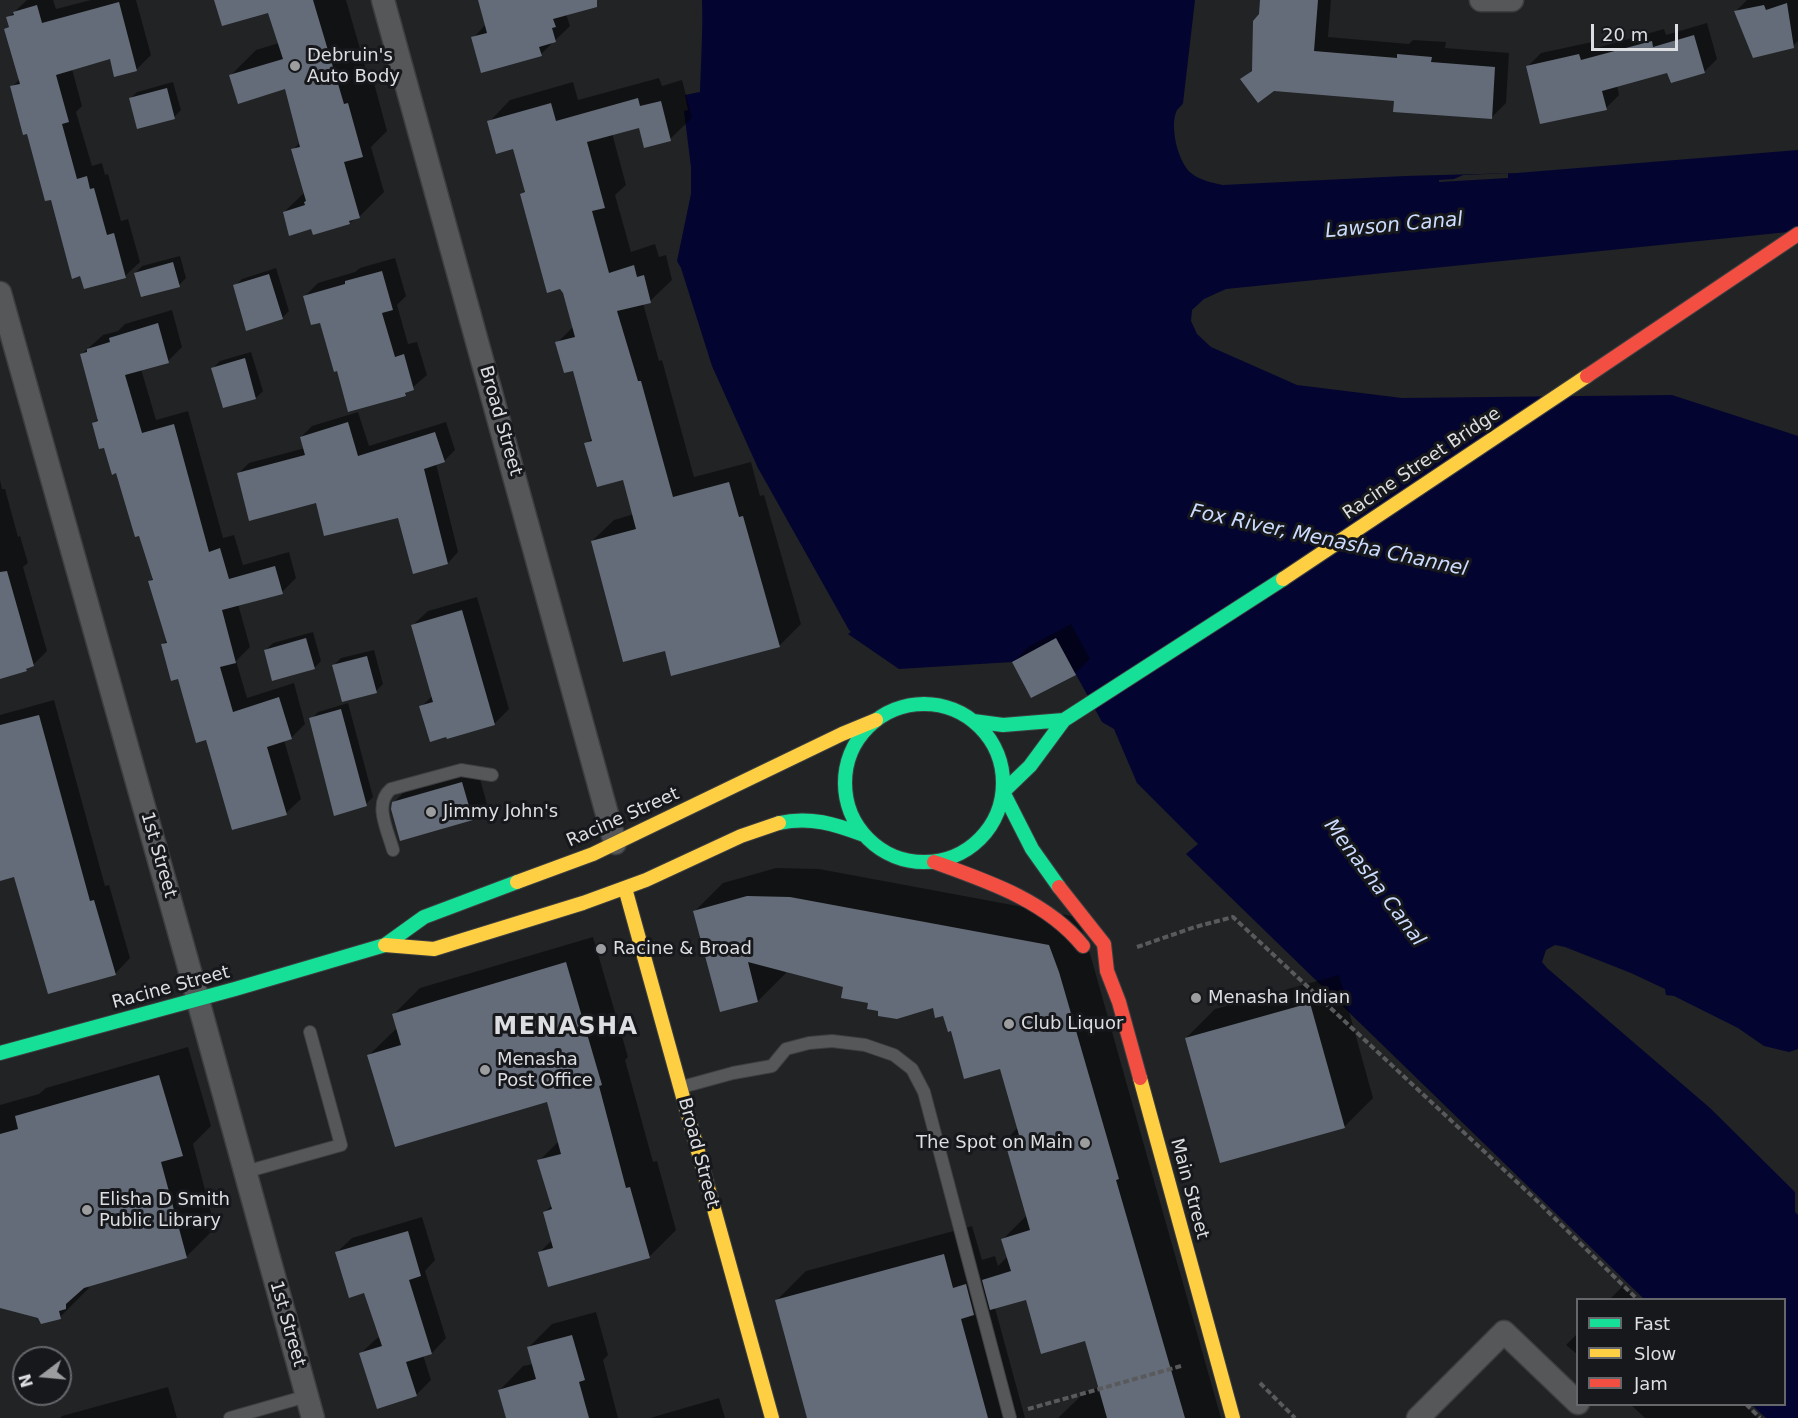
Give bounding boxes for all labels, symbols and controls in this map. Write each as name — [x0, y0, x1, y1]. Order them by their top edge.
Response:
scale bar — [1594, 12, 1681, 50]
text: 20 m — [1602, 24, 1648, 45]
place label: Debruin's Auto Body — [307, 45, 400, 88]
marker: Debruin's Auto Body — [288, 59, 302, 73]
water label: Lawson Canal — [1324, 208, 1464, 244]
street label: Broad Street — [474, 364, 526, 478]
street label: Racine Street Bridge — [1339, 403, 1505, 525]
water label: Fox River, Menasha Channel — [1188, 500, 1470, 582]
street label: Racine Street — [563, 784, 683, 852]
place label: Jimmy John's — [443, 801, 558, 823]
marker: Jimmy John's — [424, 805, 438, 819]
street label: 1st Street — [135, 810, 181, 900]
water label: Menasha Canal — [1318, 815, 1430, 951]
place label: Racine & Broad — [613, 938, 752, 960]
marker: Racine & Broad — [594, 942, 608, 956]
street label: Racine Street — [110, 962, 232, 1014]
place label: Menasha Indian — [1208, 987, 1350, 1009]
marker: Menasha Indian — [1189, 991, 1203, 1005]
place label: Club Liquor — [1021, 1013, 1123, 1035]
district label: MENASHA — [493, 1014, 639, 1042]
marker: Club Liquor — [1002, 1017, 1016, 1031]
place label: Menasha Post Office — [497, 1049, 593, 1092]
marker: Menasha Post Office — [478, 1063, 492, 1077]
street label: Broad Street — [673, 1096, 723, 1210]
place label: The Spot on Main — [916, 1132, 1073, 1154]
marker: The Spot on Main — [1078, 1136, 1092, 1150]
street label: Main Street — [1165, 1136, 1213, 1242]
place label: Elisha D Smith Public Library — [99, 1189, 230, 1232]
marker: Elisha D Smith Public Library — [80, 1203, 94, 1217]
street label: 1st Street — [264, 1279, 310, 1369]
legend — [1576, 1298, 1786, 1406]
text: Fast — [1634, 1313, 1670, 1334]
text: Slow — [1634, 1343, 1676, 1364]
north arrow — [12, 1346, 72, 1406]
text: N — [15, 1372, 37, 1390]
text: Jam — [1634, 1373, 1668, 1394]

